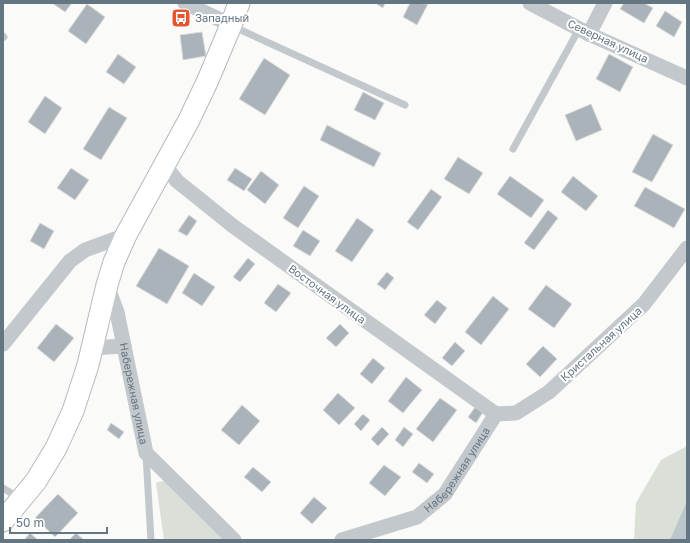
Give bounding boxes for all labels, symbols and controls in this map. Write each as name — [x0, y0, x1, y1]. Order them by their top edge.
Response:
bus stop icon: Западный — [170, 7, 192, 29]
place label: Западный — [195, 11, 249, 24]
street label: Северная улица — [566, 16, 651, 65]
street label: Восточная улица — [286, 261, 368, 326]
street label: Кристальная улица — [557, 304, 644, 384]
street label: Набережная улица — [117, 341, 151, 445]
street label: Набережная улица — [421, 424, 492, 515]
scale bar — [10, 509, 107, 535]
text: 50 m — [16, 515, 44, 530]

